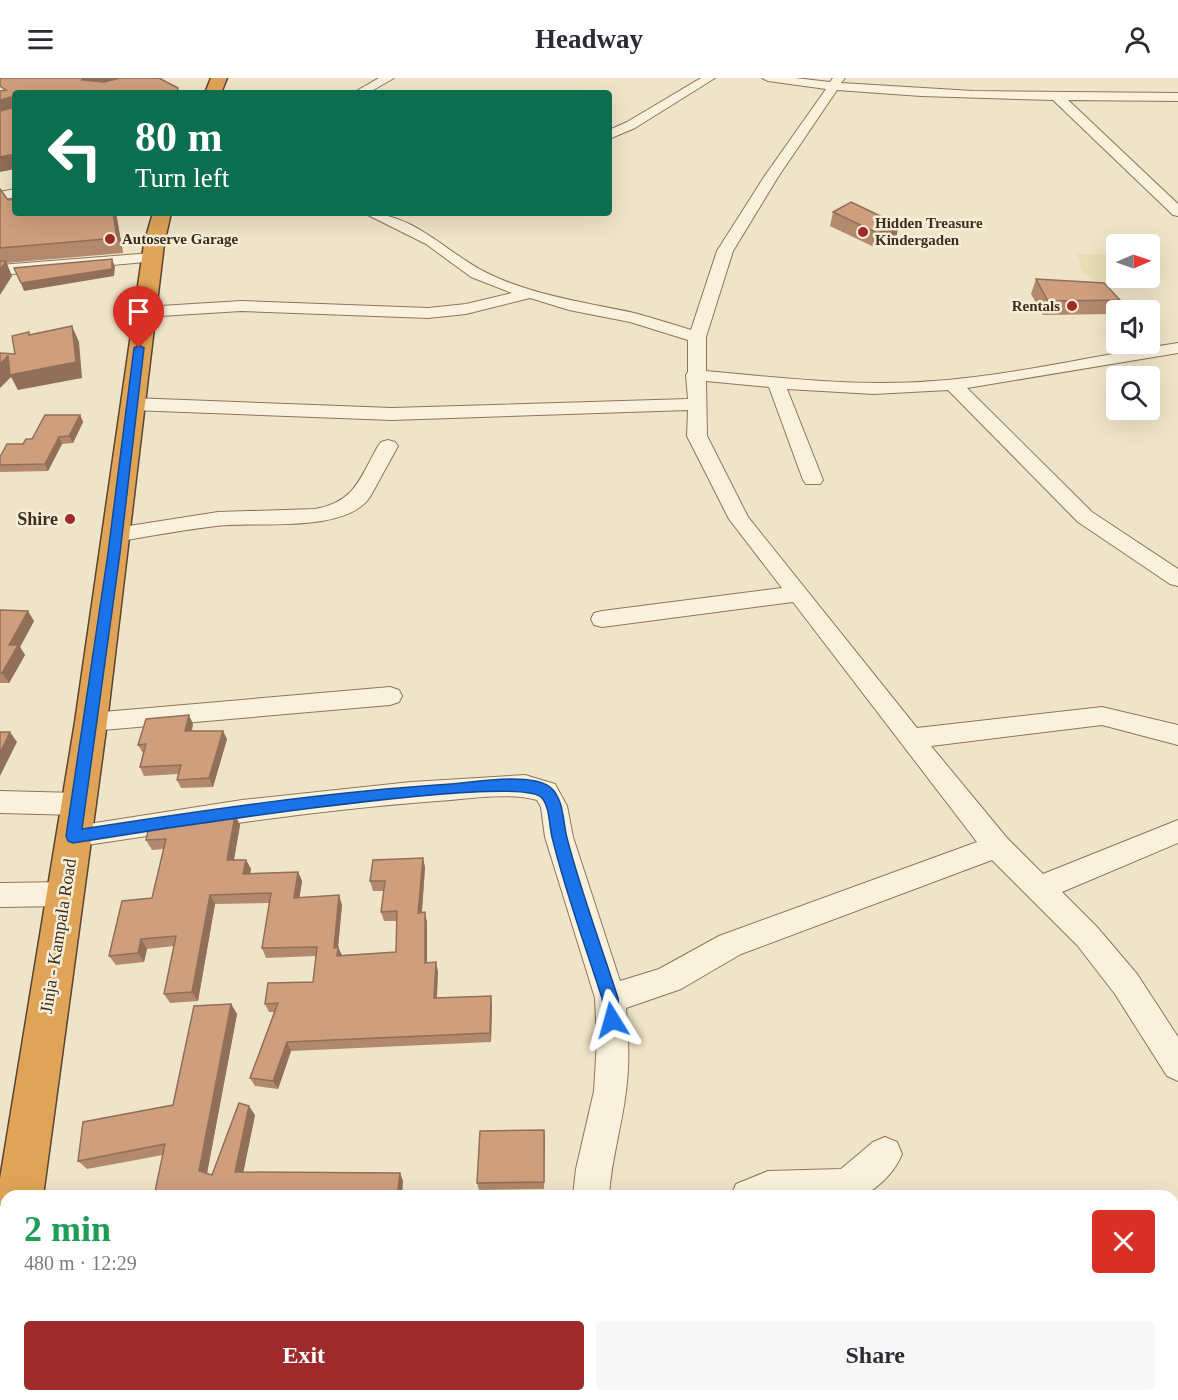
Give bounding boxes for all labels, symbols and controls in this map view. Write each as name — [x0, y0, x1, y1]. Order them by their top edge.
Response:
icon: menu — [24, 23, 57, 56]
icon: person — [1121, 23, 1154, 56]
text: Headway — [535, 24, 643, 54]
icon: left — [36, 114, 114, 192]
text: 80 m — [135, 114, 223, 160]
text: Turn left — [135, 163, 229, 193]
place label: Hidden Treasure Kindergaden — [875, 215, 983, 248]
marker: Hidden Treasure Kindergaden — [856, 225, 870, 239]
place label: Autoserve Garage — [122, 231, 239, 247]
marker: Autoserve Garage — [103, 232, 117, 246]
north arrow — [1106, 234, 1160, 288]
map controls — [1106, 234, 1160, 420]
pin — [113, 286, 164, 348]
icon: arrive — [122, 295, 155, 328]
place label: Rentals — [1012, 298, 1060, 314]
marker: Rentals — [1065, 299, 1079, 313]
button: sound — [1106, 300, 1160, 354]
button: search — [1106, 366, 1160, 420]
place label: Shire — [17, 509, 58, 529]
marker: Shire — [63, 512, 77, 526]
street label: Jinja - Kampala Road — [36, 857, 80, 1015]
position arrow — [580, 988, 644, 1052]
text: 2 min — [24, 1209, 111, 1249]
button: close — [1092, 1210, 1155, 1273]
text: 480 m · 12:29 — [24, 1252, 137, 1274]
button: Exit — [24, 1321, 584, 1390]
button: Share — [596, 1321, 1155, 1390]

